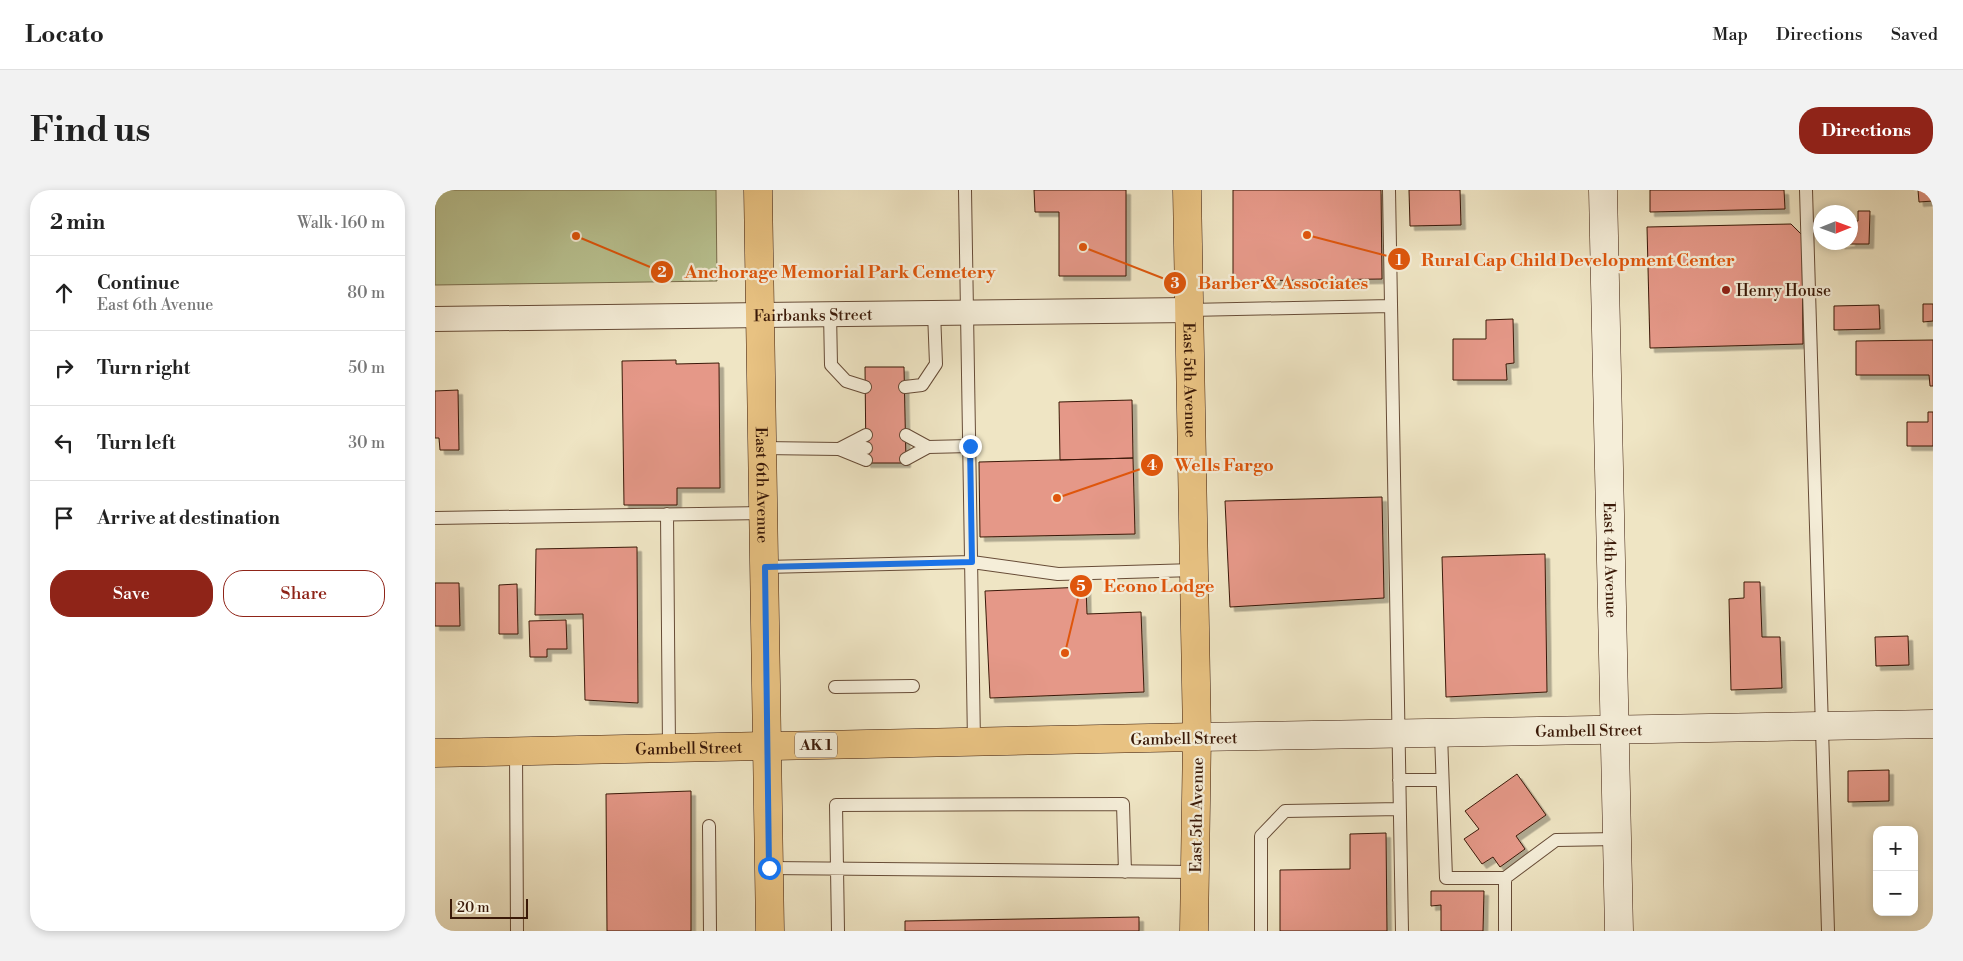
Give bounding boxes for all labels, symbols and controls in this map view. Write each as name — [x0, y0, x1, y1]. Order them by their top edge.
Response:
text: Locato — [25, 20, 104, 50]
text: Map — [1712, 23, 1748, 46]
text: Directions — [1776, 23, 1863, 46]
text: Saved — [1891, 23, 1938, 46]
button: Directions — [1799, 107, 1933, 154]
text: Find us — [30, 109, 150, 152]
north arrow — [1813, 205, 1858, 250]
text: 2 min — [50, 210, 105, 236]
text: Walk · 160 m — [297, 213, 385, 233]
callout: Rural Cap Child Development Center — [1386, 243, 1745, 276]
text: Rural Cap Child Development Center — [1421, 249, 1735, 272]
text: 1 — [1395, 251, 1403, 270]
callout: Anchorage Memorial Park Cemetery — [650, 255, 1006, 288]
text: Anchorage Memorial Park Cemetery — [684, 261, 996, 284]
text: 2 — [657, 263, 667, 282]
callout: Barber & Associates — [1163, 267, 1378, 300]
text: Continue — [97, 271, 180, 295]
text: Barber & Associates — [1198, 272, 1368, 295]
text: 3 — [1170, 274, 1180, 293]
icon: ahead — [50, 279, 78, 307]
place label: Henry House — [1736, 281, 1831, 301]
text: 80 m — [347, 283, 385, 303]
marker: Henry House — [1720, 284, 1732, 296]
text: East 6th Avenue — [97, 295, 213, 315]
street label: Fairbanks Street — [753, 305, 873, 326]
street label: East 5th Avenue — [1178, 322, 1201, 438]
icon: right — [50, 354, 78, 382]
text: Turn right — [97, 356, 190, 380]
text: 50 m — [348, 358, 385, 378]
street label: East 6th Avenue — [751, 427, 773, 543]
icon: left — [50, 429, 78, 457]
text: Turn left — [97, 431, 176, 455]
text: 30 m — [348, 433, 385, 453]
route end — [959, 435, 982, 458]
callout: Wells Fargo — [1139, 449, 1284, 482]
text: Wells Fargo — [1173, 454, 1274, 477]
text: 4 — [1147, 456, 1157, 475]
street label: East 4th Avenue — [1599, 502, 1621, 618]
icon: arrive — [50, 504, 78, 532]
text: Arrive at destination — [97, 506, 280, 530]
callout: Econo Lodge — [1069, 569, 1225, 602]
button: Save — [50, 570, 213, 617]
button: Share — [223, 570, 385, 617]
text: Econo Lodge — [1103, 575, 1215, 598]
text: 5 — [1076, 577, 1086, 596]
street label: Gambell Street — [1535, 720, 1643, 742]
street label: Gambell Street — [1130, 728, 1238, 750]
road number: AK 1 — [795, 732, 837, 758]
street label: Gambell Street — [635, 738, 743, 760]
street label: East 5th Avenue — [1186, 757, 1208, 873]
map controls — [1873, 826, 1918, 916]
button: + — [1873, 826, 1918, 871]
route start — [758, 857, 781, 880]
button: − — [1873, 871, 1918, 916]
scale bar — [450, 896, 527, 919]
text: 20 m — [457, 899, 489, 917]

